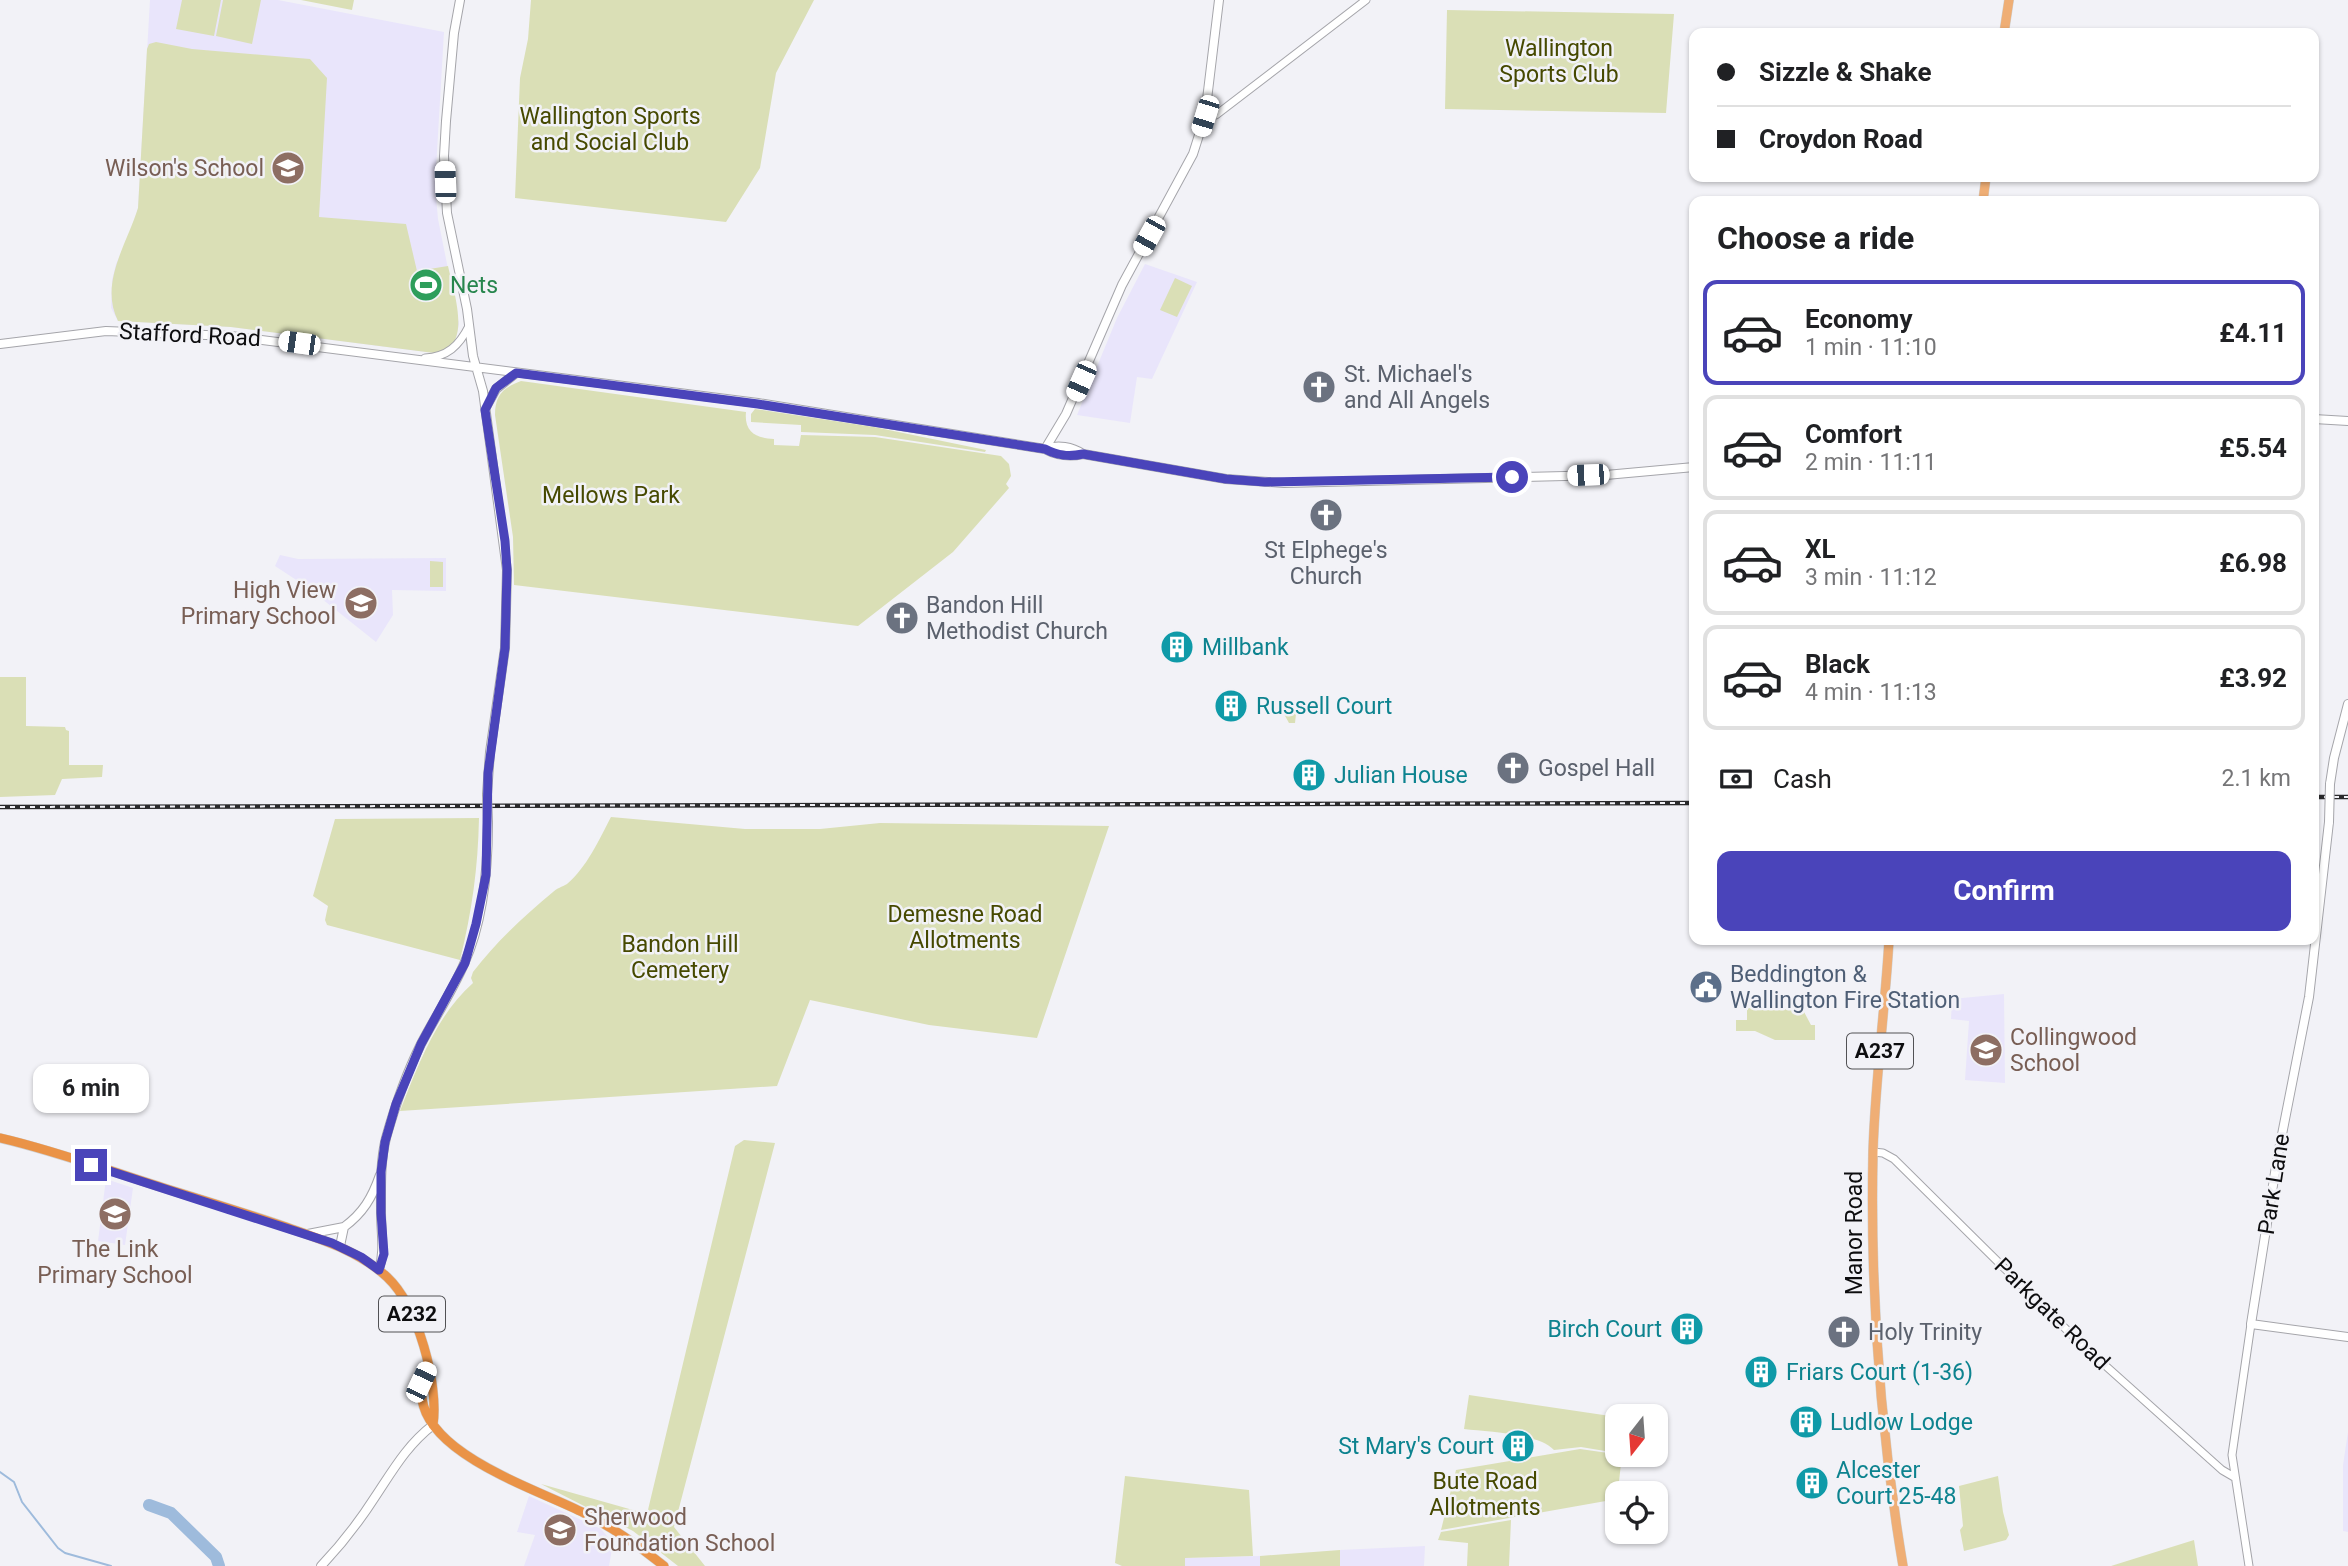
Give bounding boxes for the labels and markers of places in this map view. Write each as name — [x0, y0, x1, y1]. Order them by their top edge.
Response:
school or university icon: Wilson's School — [269, 149, 307, 187]
place label: Wilson's School — [105, 155, 264, 182]
sports icon: Nets — [407, 266, 445, 304]
place label: Nets — [450, 272, 498, 299]
place label: St. Michael's and All Angels — [1344, 361, 1490, 414]
church icon: St. Michael's and All Angels — [1300, 368, 1338, 406]
church icon: St Elphege's Church — [1307, 496, 1345, 534]
place label: St Elphege's Church — [1264, 537, 1388, 590]
place label: High View Primary School — [181, 577, 336, 630]
school or university icon: High View Primary School — [342, 584, 380, 622]
place label: Bandon Hill Methodist Church — [926, 592, 1108, 645]
church icon: Bandon Hill Methodist Church — [883, 599, 921, 637]
building icon: Millbank — [1158, 628, 1196, 666]
place label: Millbank — [1202, 634, 1289, 661]
building icon: Russell Court — [1212, 687, 1250, 725]
place label: Russell Court — [1256, 693, 1392, 720]
church icon: Gospel Hall — [1494, 749, 1532, 787]
place label: Gospel Hall — [1538, 755, 1655, 782]
building icon: Julian House — [1290, 756, 1328, 794]
place label: Julian House — [1334, 762, 1468, 789]
place label: Beddington & Wallington Fire Station — [1730, 961, 1960, 1014]
public building icon: Beddington & Wallington Fire Station — [1687, 968, 1725, 1006]
place label: Collingwood School — [2010, 1024, 2137, 1077]
school or university icon: Collingwood School — [1967, 1031, 2005, 1069]
school or university icon: The Link Primary School — [96, 1195, 134, 1233]
place label: The Link Primary School — [37, 1236, 193, 1289]
building icon: Birch Court — [1668, 1310, 1706, 1348]
church icon: Holy Trinity — [1825, 1313, 1863, 1351]
place label: Birch Court — [1547, 1316, 1662, 1343]
place label: Holy Trinity — [1868, 1319, 1982, 1346]
building icon: Friars Court (1-36) — [1742, 1353, 1780, 1391]
place label: Friars Court (1-36) — [1786, 1359, 1973, 1386]
building icon: Ludlow Lodge — [1787, 1403, 1825, 1441]
place label: Ludlow Lodge — [1830, 1409, 1973, 1436]
building icon: St Mary's Court — [1499, 1427, 1537, 1465]
place label: St Mary's Court — [1338, 1433, 1494, 1460]
place label: Alcester Court 25-48 — [1836, 1457, 1956, 1510]
building icon: Alcester Court 25-48 — [1793, 1464, 1831, 1502]
place label: Sherwood Foundation School — [584, 1504, 775, 1557]
school or university icon: Sherwood Foundation School — [541, 1511, 579, 1549]

